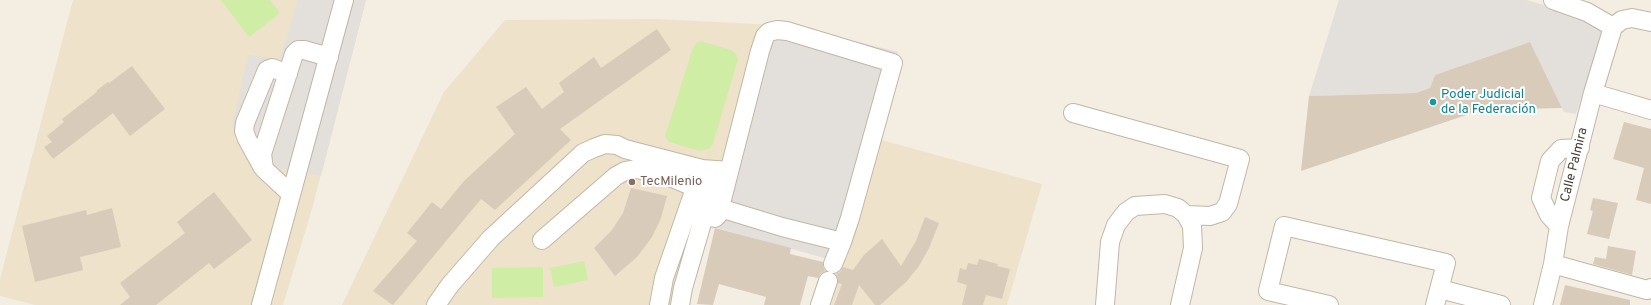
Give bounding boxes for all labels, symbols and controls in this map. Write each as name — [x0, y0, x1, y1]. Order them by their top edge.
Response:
place label: Poder Judicial de la Federación — [1441, 87, 1536, 118]
marker: Poder Judicial de la Federación — [1428, 97, 1438, 107]
street label: Calle Palmira — [1558, 126, 1592, 204]
place label: TecMilenio — [640, 174, 702, 190]
marker: TecMilenio — [627, 177, 637, 187]

